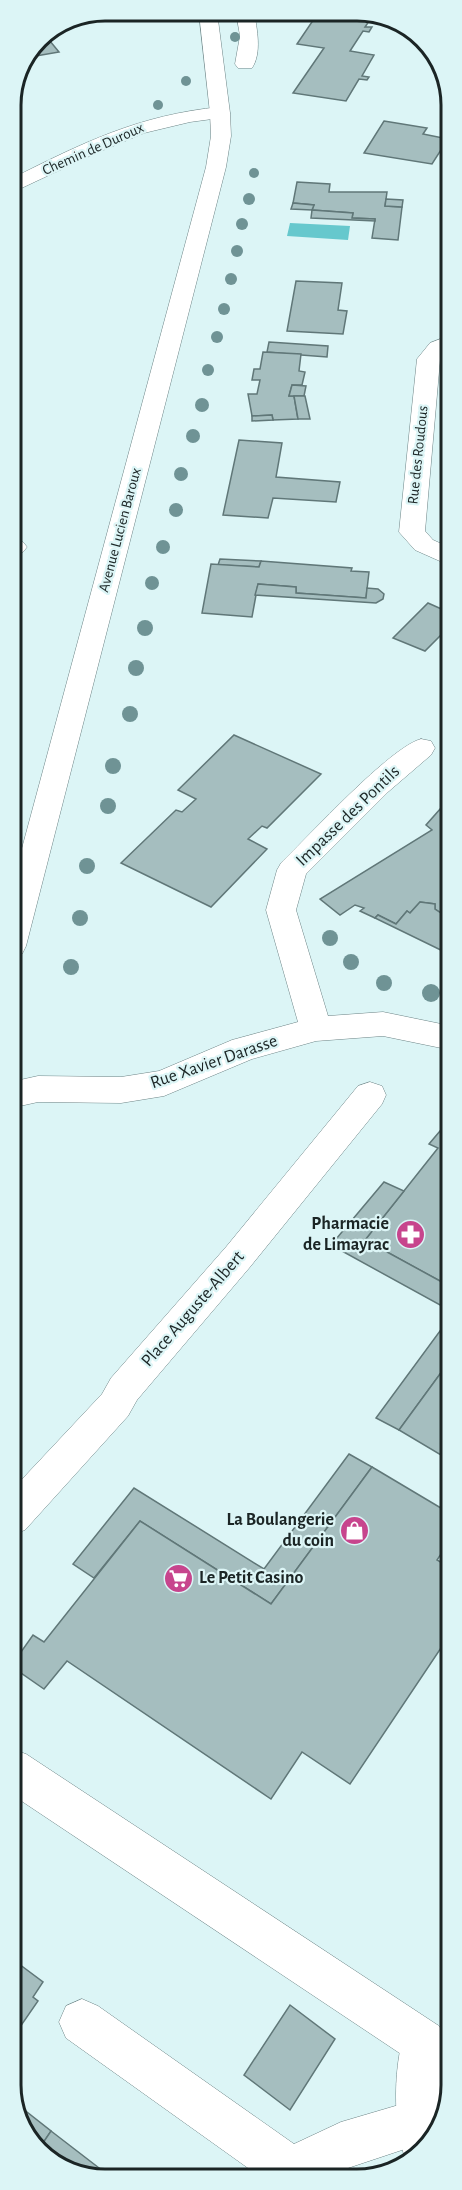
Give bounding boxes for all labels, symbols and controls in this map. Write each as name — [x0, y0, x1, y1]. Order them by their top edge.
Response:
street label: Chemin de Duroux — [40, 120, 146, 178]
street label: Rue des Roudous — [405, 405, 431, 505]
street label: Avenue Lucien Baroux — [96, 466, 144, 594]
street label: Impasse des Pontils — [293, 762, 403, 870]
street label: Rue Xavier Darasse — [148, 1032, 280, 1092]
place label: Pharmacie de Limayrac — [303, 1215, 389, 1254]
pharmacy icon: Pharmacie de Limayrac — [394, 1218, 426, 1250]
street label: Place Auguste-Albert — [138, 1248, 248, 1370]
place label: La Boulangerie du coin — [227, 1511, 334, 1550]
shop icon: La Boulangerie du coin — [339, 1514, 371, 1546]
supermarket icon: Le Petit Casino — [162, 1562, 194, 1594]
place label: Le Petit Casino — [199, 1569, 303, 1587]

